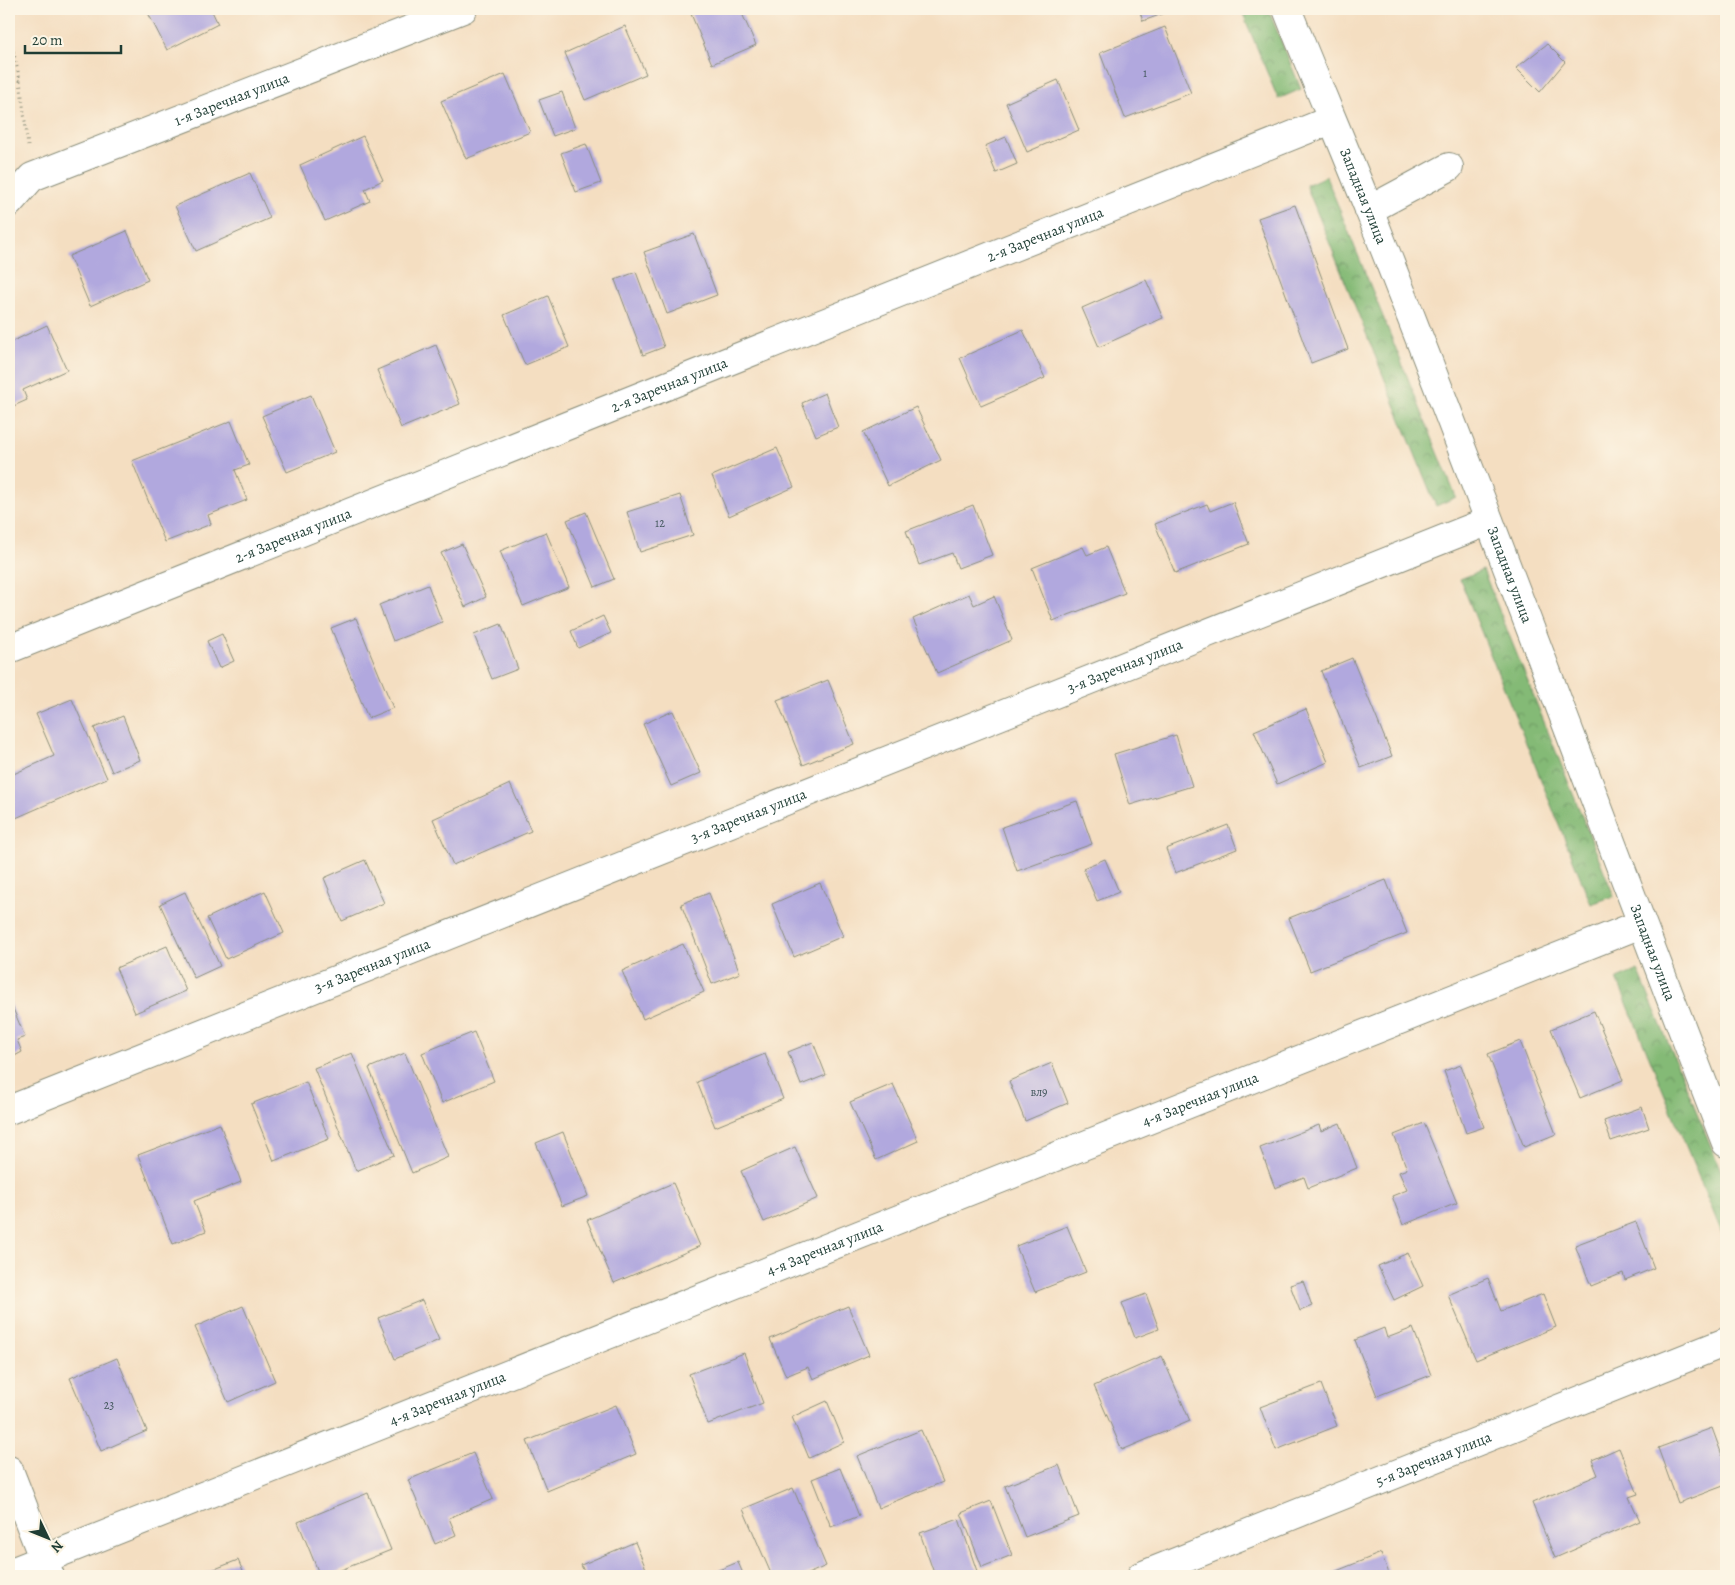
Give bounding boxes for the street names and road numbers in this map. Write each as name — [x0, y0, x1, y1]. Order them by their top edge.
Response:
street label: 1-я Заречная улица — [171, 68, 292, 131]
street label: Западная улица — [1335, 145, 1392, 247]
street label: 2-я Заречная улица — [984, 202, 1106, 267]
street label: 2-я Заречная улица — [608, 353, 730, 417]
street label: 2-я Заречная улица — [232, 503, 354, 568]
street label: Западная улица — [1482, 523, 1537, 626]
street label: 3-я Заречная улица — [1064, 634, 1186, 698]
street label: 3-я Заречная улица — [688, 784, 809, 848]
street label: Западная улица — [1626, 901, 1680, 1004]
street label: 3-я Заречная улица — [312, 933, 433, 997]
street label: 4-я Заречная улица — [1139, 1067, 1261, 1131]
street label: 4-я Заречная улица — [764, 1216, 886, 1281]
street label: 4-я Заречная улица — [387, 1366, 509, 1431]
street label: 5-я Заречная улица — [1373, 1427, 1494, 1491]

